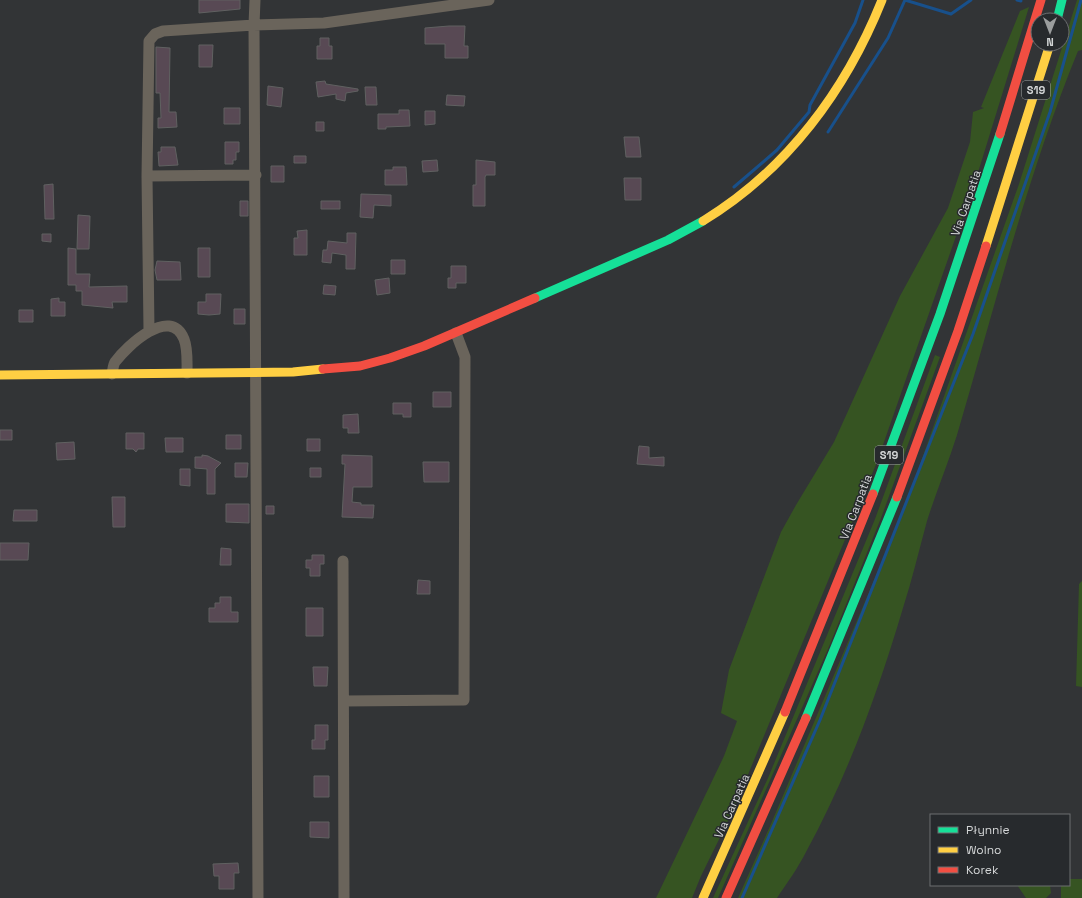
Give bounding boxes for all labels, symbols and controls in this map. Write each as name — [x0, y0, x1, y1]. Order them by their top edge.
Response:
north arrow — [1030, 12, 1070, 52]
text: N — [1046, 35, 1054, 49]
road number: S19 — [1022, 81, 1050, 99]
street label: Via Carpatia — [947, 168, 985, 238]
road number: S19 — [875, 446, 903, 464]
street label: Via Carpatia — [836, 472, 876, 542]
street label: Via Carpatia — [711, 771, 753, 841]
legend — [930, 814, 1070, 886]
text: Płynnie — [966, 822, 1010, 838]
text: Wolno — [966, 842, 1001, 858]
text: Korek — [966, 862, 999, 878]

